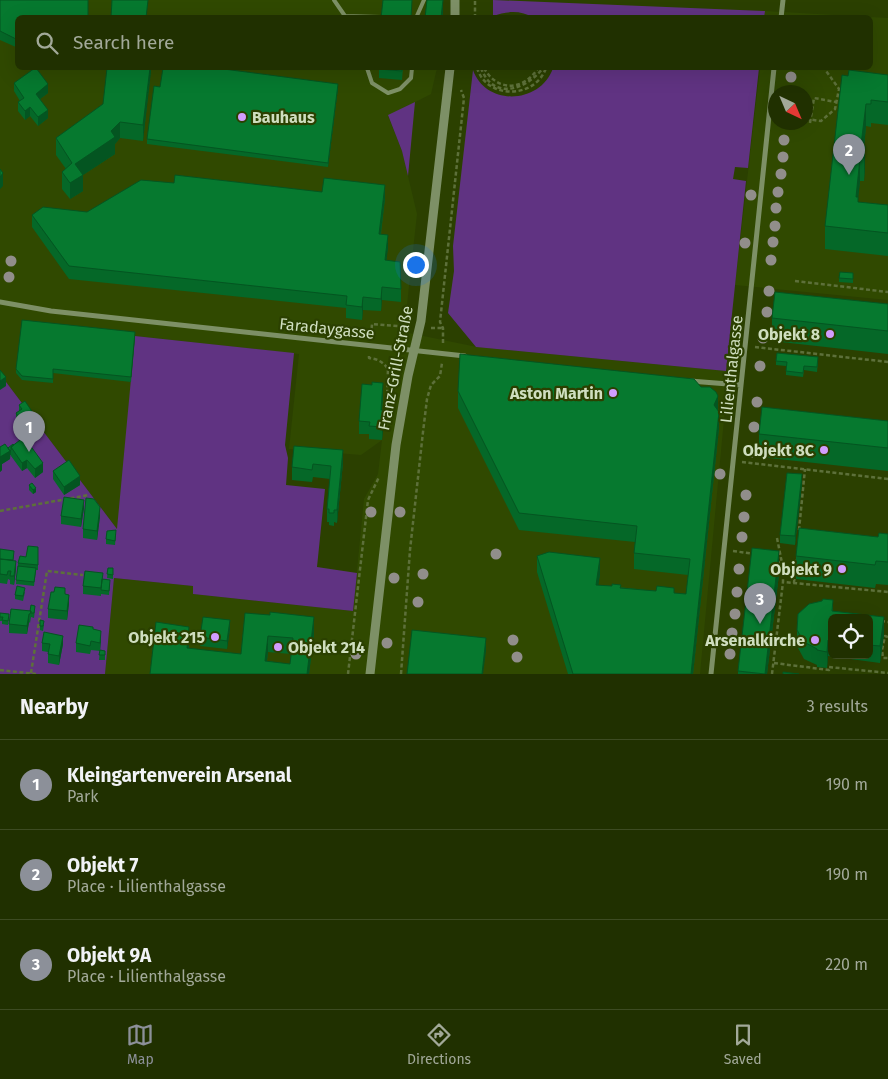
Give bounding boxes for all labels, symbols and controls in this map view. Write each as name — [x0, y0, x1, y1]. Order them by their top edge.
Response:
search box — [15, 15, 873, 70]
icon: search — [33, 29, 61, 57]
text: Search here — [73, 31, 174, 54]
north arrow — [768, 85, 813, 130]
place label: Bauhaus — [252, 108, 315, 127]
marker: Bauhaus — [236, 111, 248, 123]
pin: 2 — [833, 134, 865, 175]
your location — [403, 252, 429, 278]
street label: Franz-Grill-Straße — [374, 304, 417, 432]
street label: Faradaygasse — [278, 314, 376, 343]
street label: Lilienthalgasse — [716, 314, 747, 424]
place label: Objekt 8 — [758, 325, 820, 344]
marker: Objekt 8 — [824, 328, 836, 340]
place label: Aston Martin — [509, 384, 603, 403]
marker: Aston Martin — [607, 387, 619, 399]
pin: 1 — [13, 411, 45, 452]
place label: Objekt 8C — [743, 441, 815, 460]
marker: Objekt 8C — [818, 444, 830, 456]
place label: Objekt 9 — [770, 560, 832, 579]
marker: Objekt 9 — [836, 563, 848, 575]
pin: 3 — [744, 583, 776, 624]
map controls — [828, 614, 873, 659]
button: locate — [828, 614, 873, 659]
place label: Objekt 215 — [128, 628, 205, 647]
marker: Objekt 215 — [209, 631, 221, 643]
place label: Arsenalkirche — [704, 631, 805, 650]
marker: Arsenalkirche — [809, 634, 821, 646]
place label: Objekt 214 — [288, 638, 365, 657]
marker: Objekt 214 — [272, 641, 284, 653]
text: Nearby — [20, 694, 88, 720]
text: 3 results — [807, 697, 868, 716]
text: Kleingartenverein Arsenal — [67, 764, 291, 787]
text: 1 — [32, 775, 40, 794]
text: 190 m — [826, 775, 868, 794]
text: Park — [67, 787, 99, 806]
text: Objekt 7 — [67, 854, 139, 877]
text: 2 — [32, 865, 40, 884]
text: 190 m — [826, 865, 868, 884]
text: Place · Lilienthalgasse — [67, 877, 226, 896]
text: Objekt 9A — [67, 944, 151, 967]
text: 3 — [32, 955, 40, 974]
text: 220 m — [825, 955, 868, 974]
text: Place · Lilienthalgasse — [67, 967, 226, 986]
tab: Map — [126, 1021, 154, 1068]
tab: Directions — [407, 1021, 471, 1068]
tab: Saved — [724, 1021, 762, 1068]

